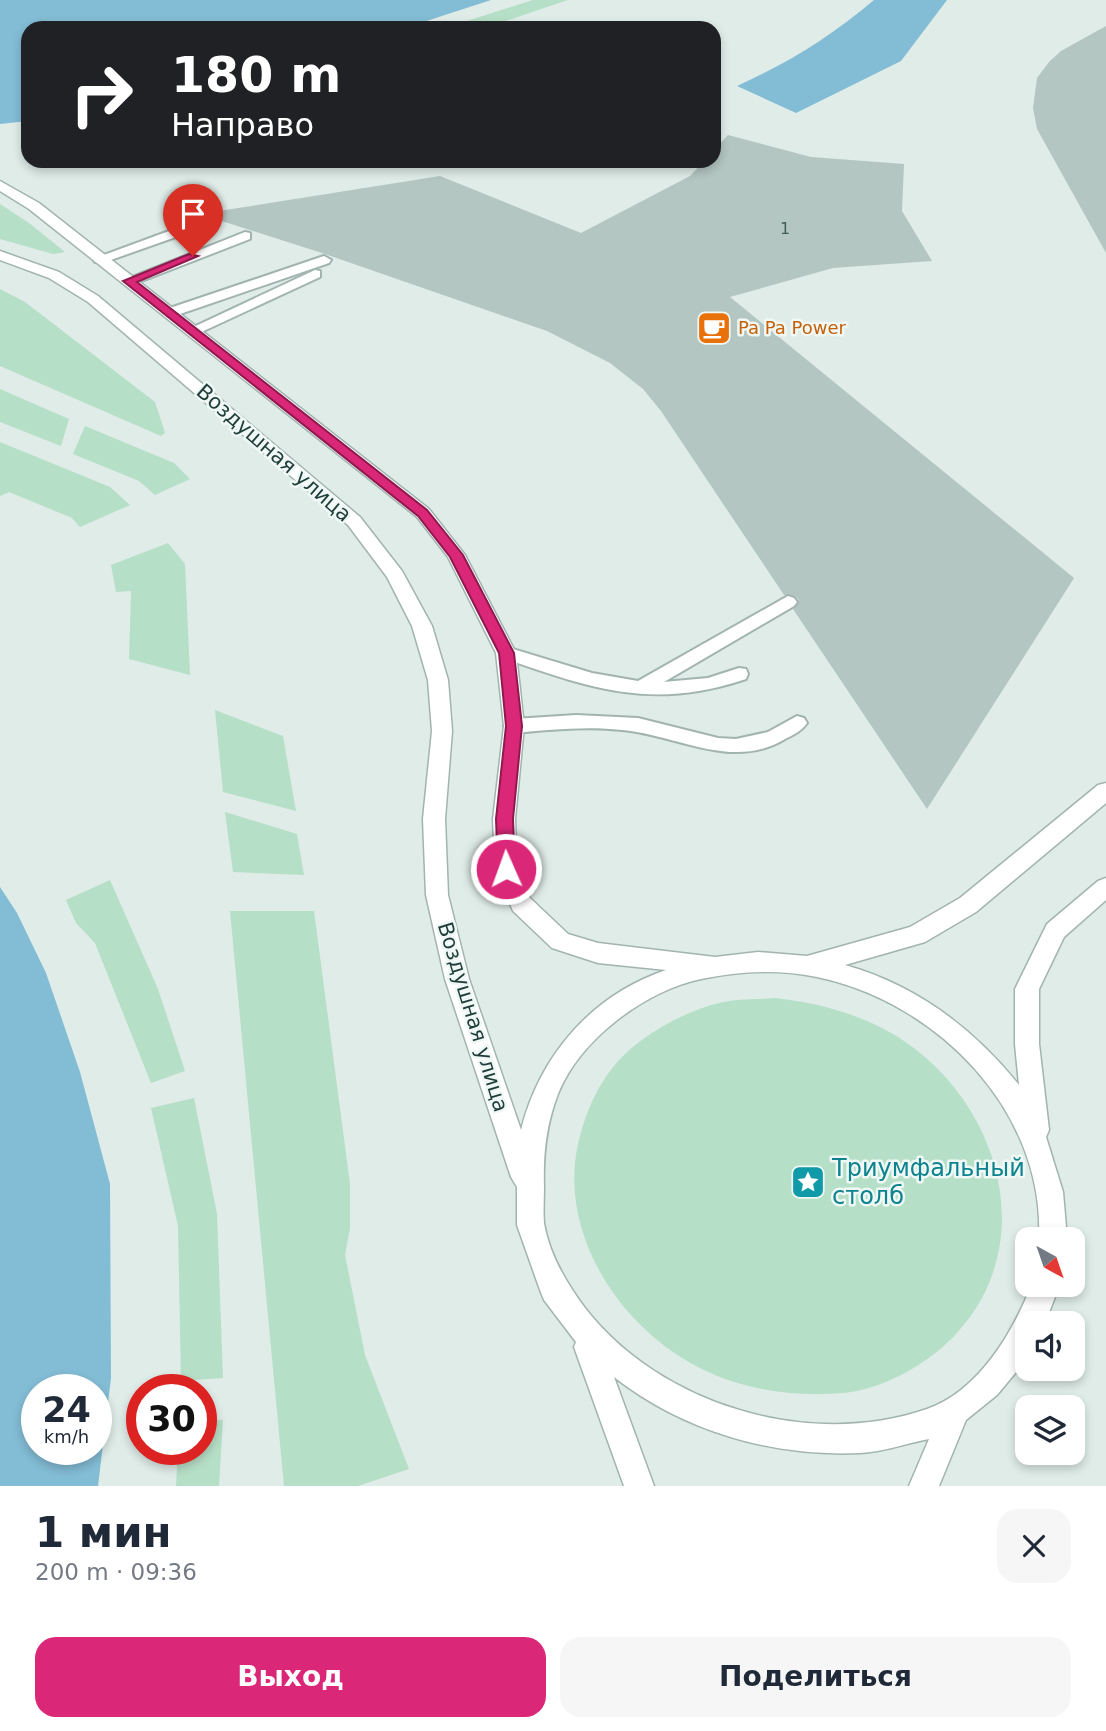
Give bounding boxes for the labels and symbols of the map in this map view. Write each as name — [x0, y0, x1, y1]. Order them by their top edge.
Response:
pin — [163, 184, 223, 256]
house number: 1 — [780, 219, 790, 238]
cafe icon: Pa Pa Power — [695, 309, 733, 347]
place label: Pa Pa Power — [738, 317, 847, 338]
street label: Воздушная улица — [192, 379, 356, 527]
position arrow — [469, 832, 543, 906]
street label: Воздушная улица — [433, 919, 513, 1115]
place label: Триумфальный столб — [831, 1154, 1025, 1210]
place icon: Триумфальный столб — [789, 1163, 827, 1201]
north arrow — [1015, 1227, 1085, 1297]
speed limit sign: 30 — [126, 1374, 217, 1465]

